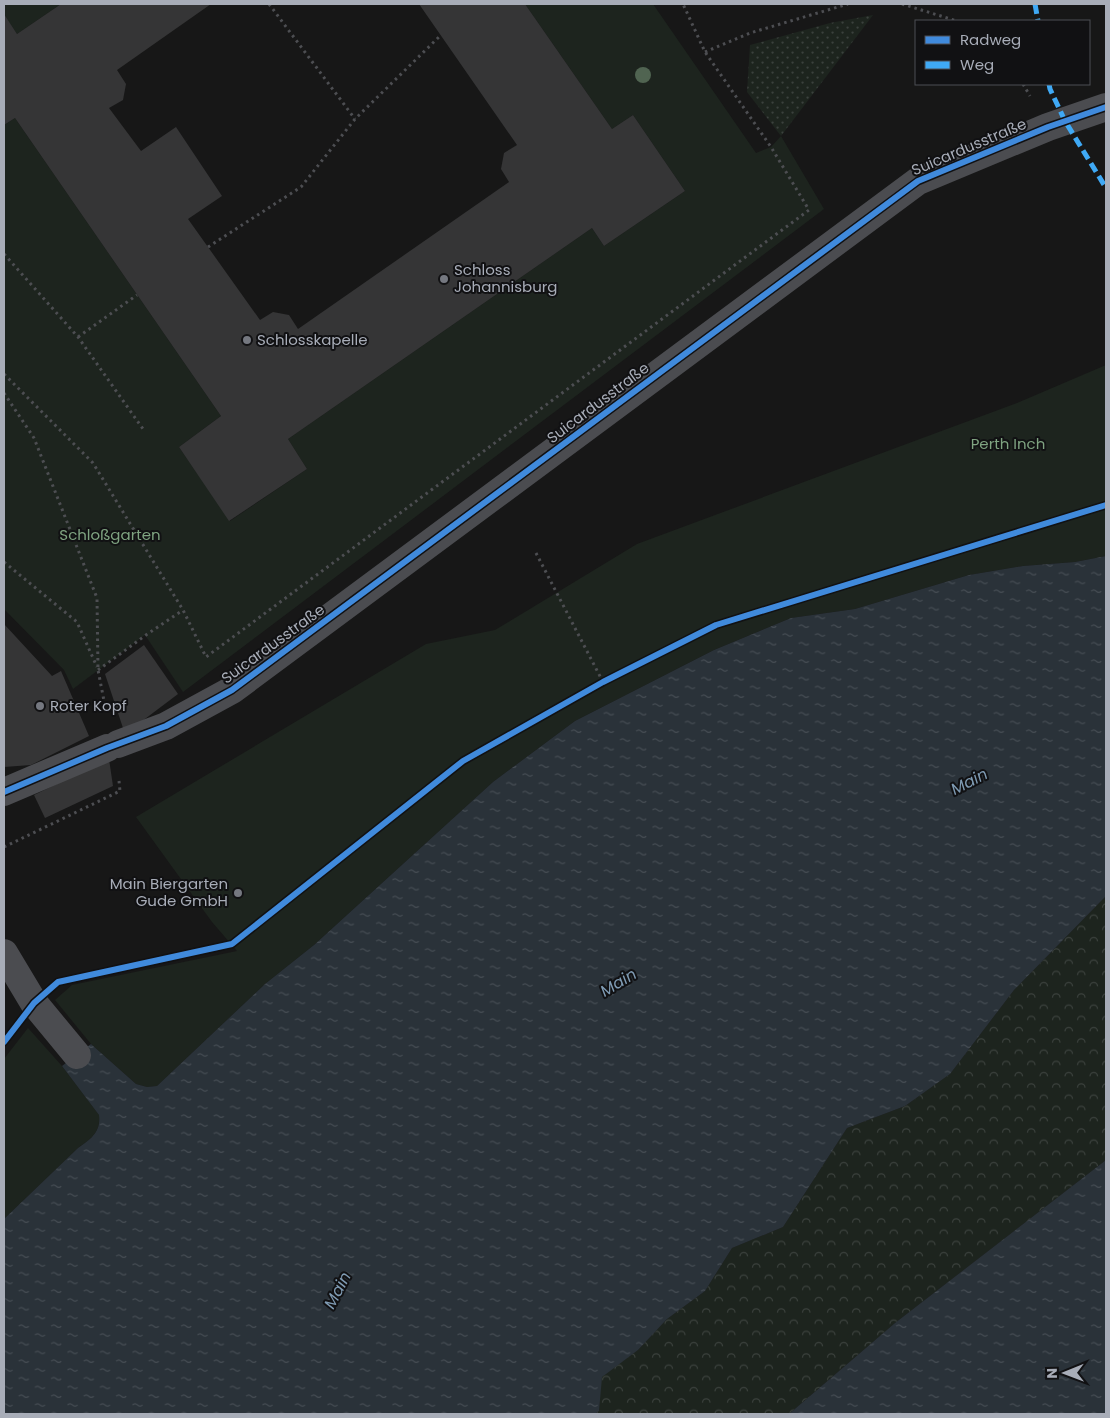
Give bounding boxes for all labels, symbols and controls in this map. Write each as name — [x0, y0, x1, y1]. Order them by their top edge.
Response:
legend — [915, 20, 1090, 85]
text: Radweg — [960, 29, 1021, 50]
text: Weg — [960, 54, 994, 75]
street label: Suicardusstraße — [908, 113, 1030, 180]
place label: Schloss Johannisburg — [454, 259, 558, 297]
marker: Schloss Johannisburg — [438, 273, 450, 285]
place label: Schlosskapelle — [257, 329, 367, 350]
marker: Schlosskapelle — [241, 334, 253, 346]
street label: Suicardusstraße — [542, 357, 653, 448]
park label: Perth Inch — [971, 433, 1045, 454]
park label: Schloßgarten — [59, 524, 161, 545]
street label: Suicardusstraße — [217, 599, 329, 688]
place label: Roter Kopf — [50, 695, 127, 716]
marker: Roter Kopf — [34, 700, 46, 712]
water label: Main — [947, 762, 992, 800]
place label: Main Biergarten Gude GmbH — [110, 873, 228, 911]
marker: Main Biergarten Gude GmbH — [232, 887, 244, 899]
water label: Main — [596, 963, 641, 1002]
water label: Main — [318, 1268, 357, 1313]
north arrow — [1040, 1348, 1090, 1398]
text: N — [1042, 1368, 1062, 1379]

